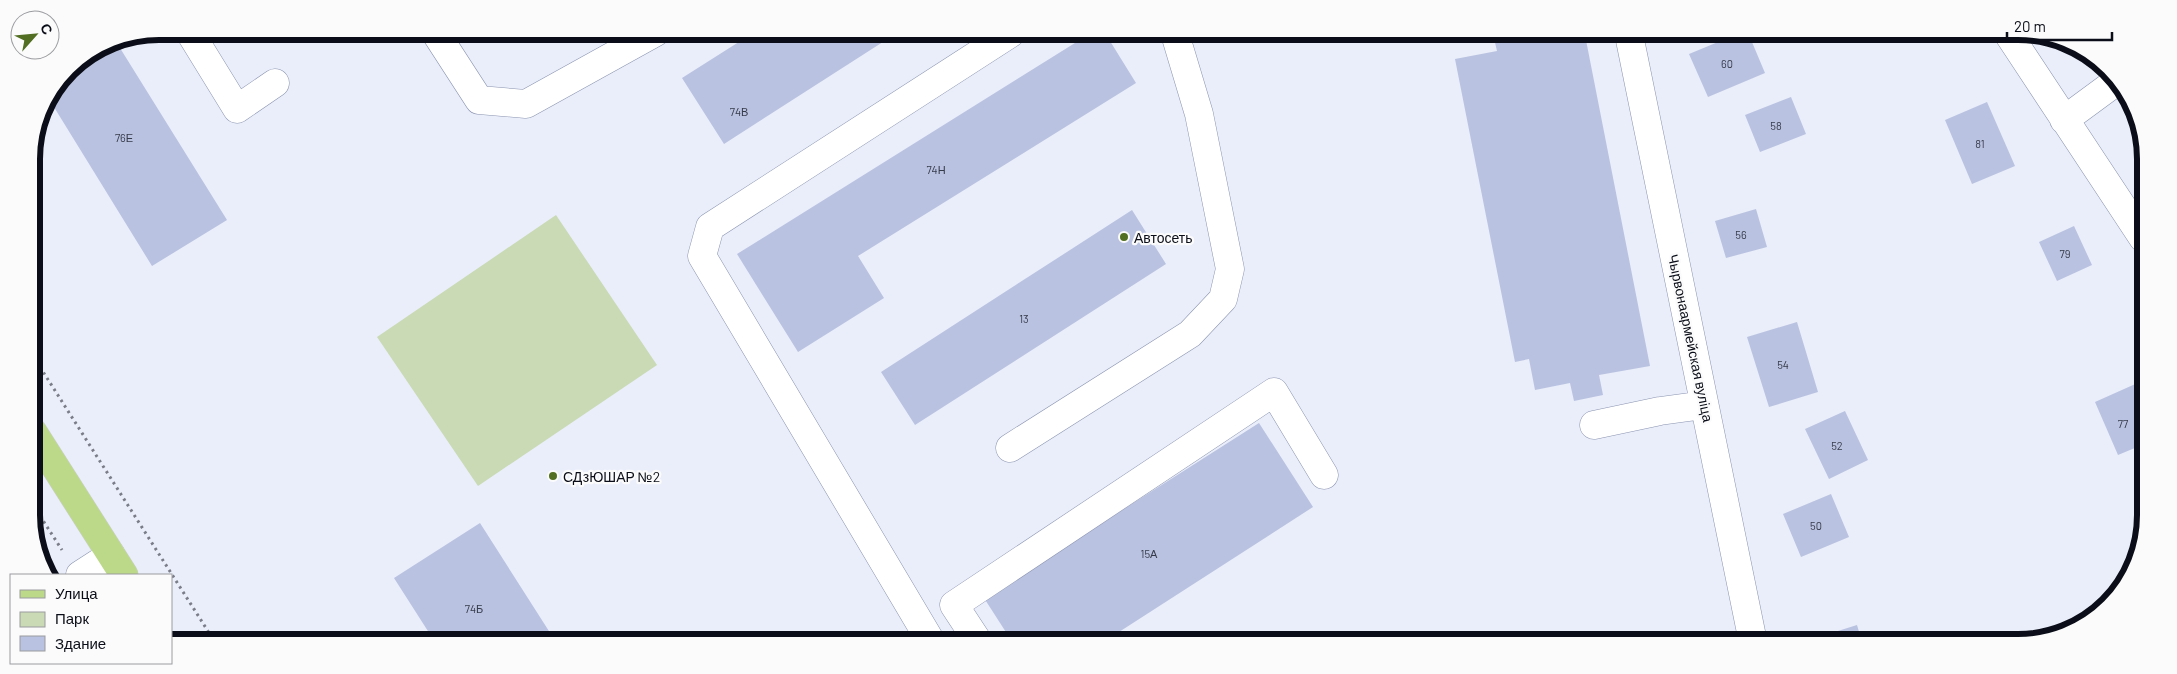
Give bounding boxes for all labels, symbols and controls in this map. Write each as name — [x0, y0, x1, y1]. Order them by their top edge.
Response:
north arrow — [10, 10, 60, 60]
scale bar — [2007, 10, 2112, 42]
text: 20 m — [2014, 17, 2046, 35]
text: С — [37, 21, 57, 37]
house number: 60 — [1721, 57, 1733, 70]
house number: 74В — [730, 105, 748, 118]
house number: 58 — [1770, 119, 1782, 132]
house number: 76Е — [115, 131, 133, 144]
house number: 81 — [1975, 137, 1985, 150]
house number: 74Н — [926, 163, 946, 176]
house number: 56 — [1735, 228, 1747, 241]
place label: Автосеть — [1134, 229, 1193, 246]
marker: Автосеть — [1118, 231, 1130, 243]
house number: 79 — [2060, 247, 2071, 260]
street label: Чырвонаармейская вуліца — [1665, 253, 1717, 424]
house number: 13 — [1019, 312, 1029, 325]
house number: 54 — [1777, 358, 1789, 371]
house number: 77 — [2118, 417, 2128, 430]
house number: 52 — [1831, 439, 1843, 452]
place label: СДзЮШАР №2 — [563, 468, 660, 485]
marker: СДзЮШАР №2 — [547, 470, 559, 482]
house number: 50 — [1810, 519, 1822, 532]
house number: 15А — [1141, 547, 1158, 560]
legend — [10, 574, 172, 664]
text: Улица — [55, 584, 98, 602]
house number: 74Б — [465, 602, 483, 615]
text: Парк — [55, 609, 89, 627]
text: Здание — [55, 634, 106, 652]

